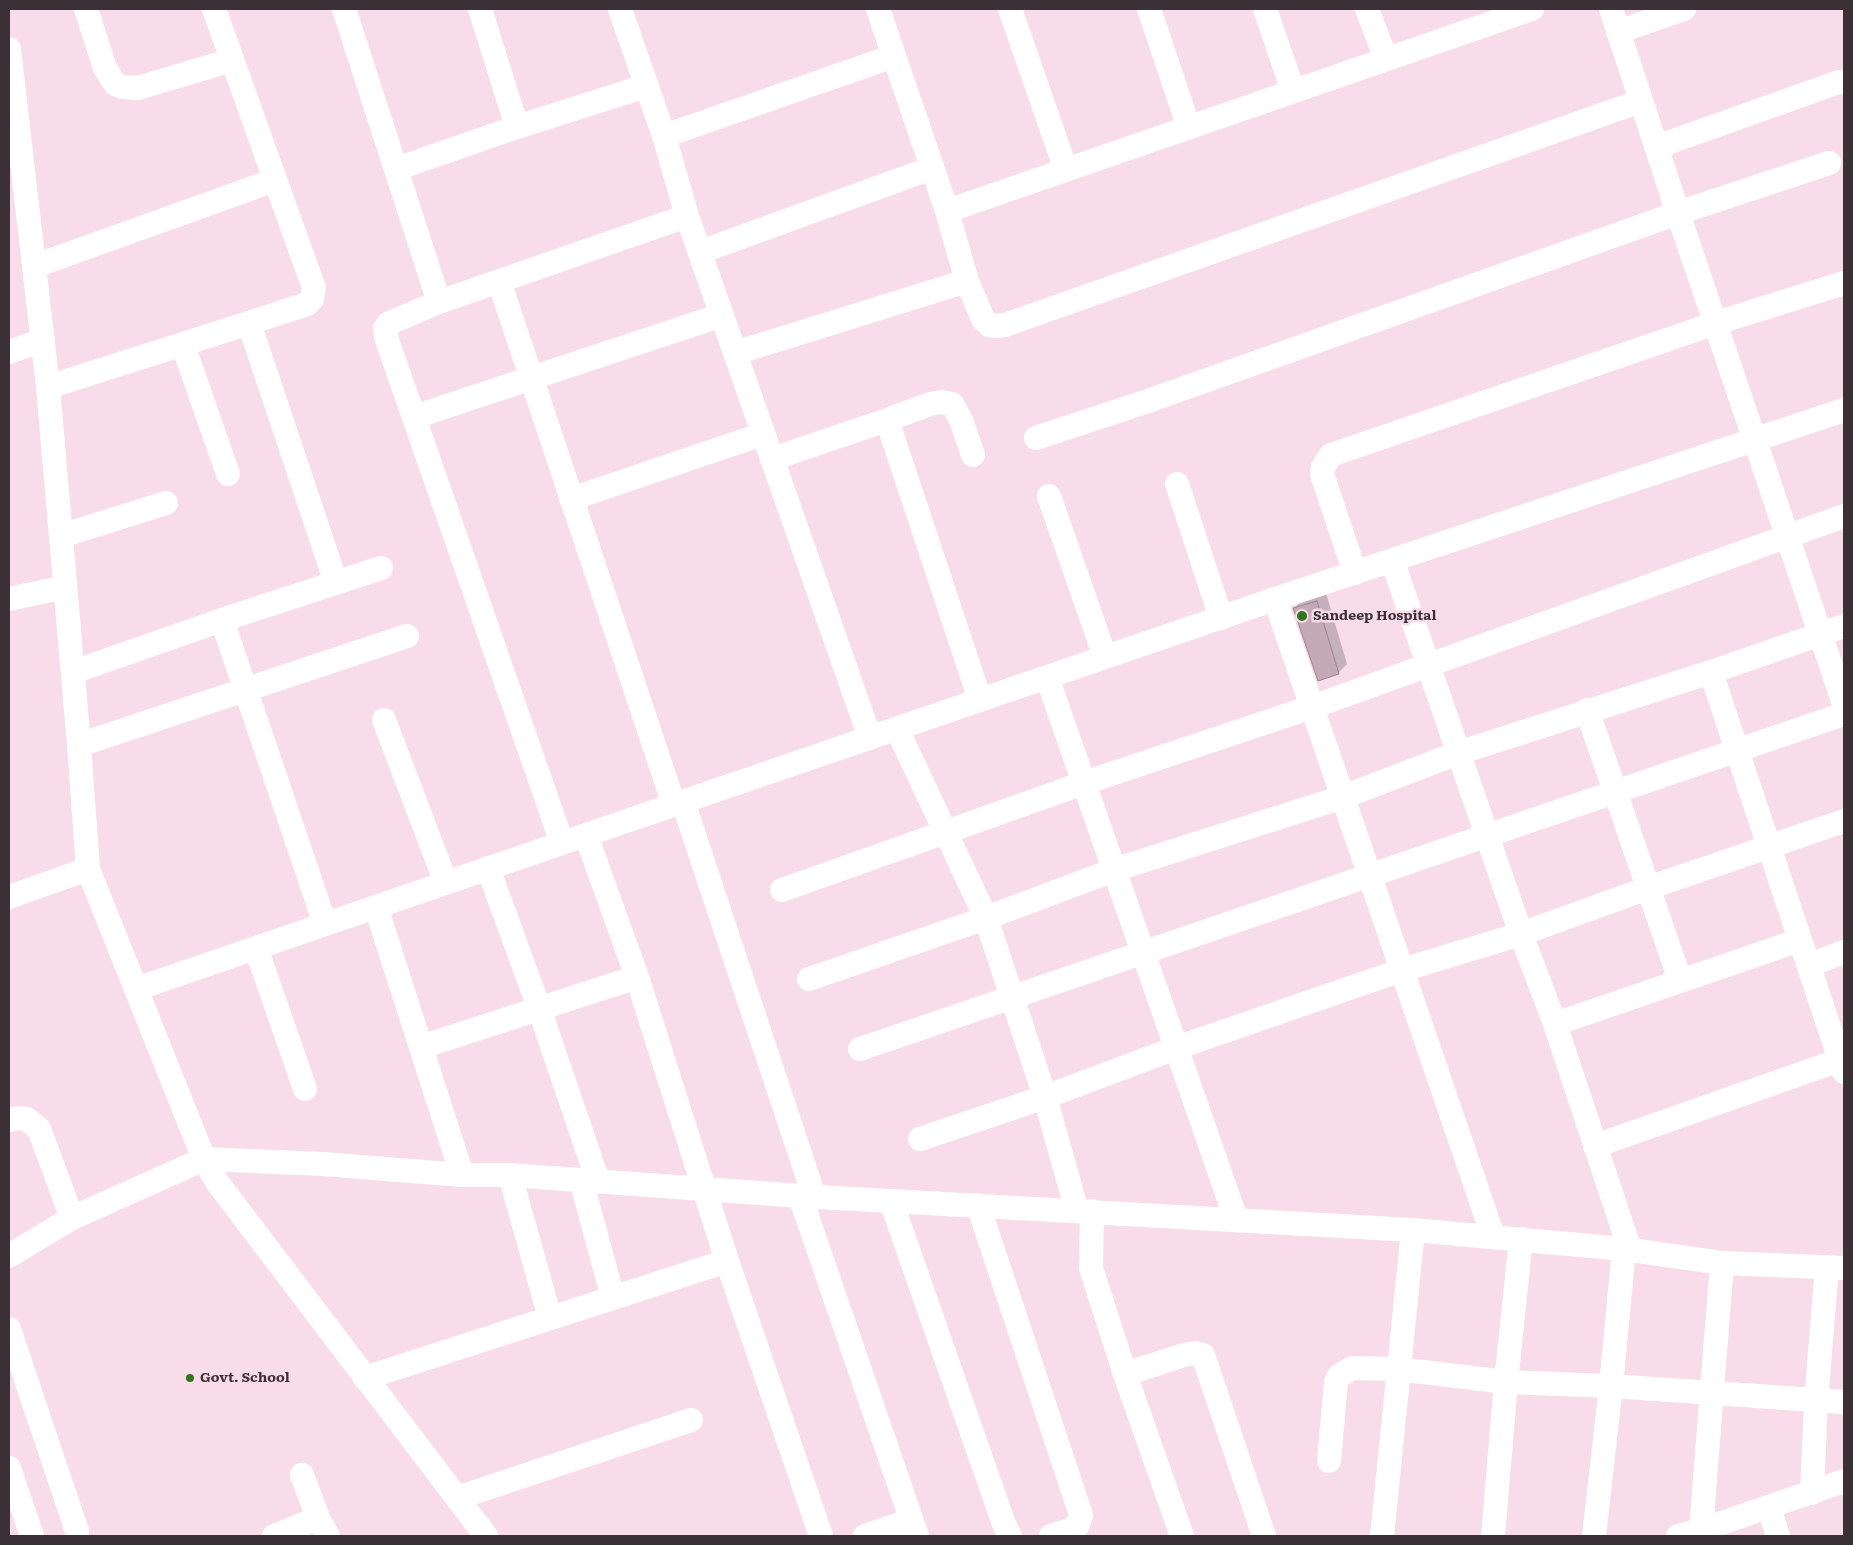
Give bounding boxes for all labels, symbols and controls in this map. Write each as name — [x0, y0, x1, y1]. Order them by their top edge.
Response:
place label: Sandeep Hospital — [1313, 608, 1437, 624]
marker: Sandeep Hospital — [1295, 609, 1309, 623]
place label: Govt. School — [200, 1370, 290, 1386]
marker: Govt. School — [184, 1372, 196, 1384]

